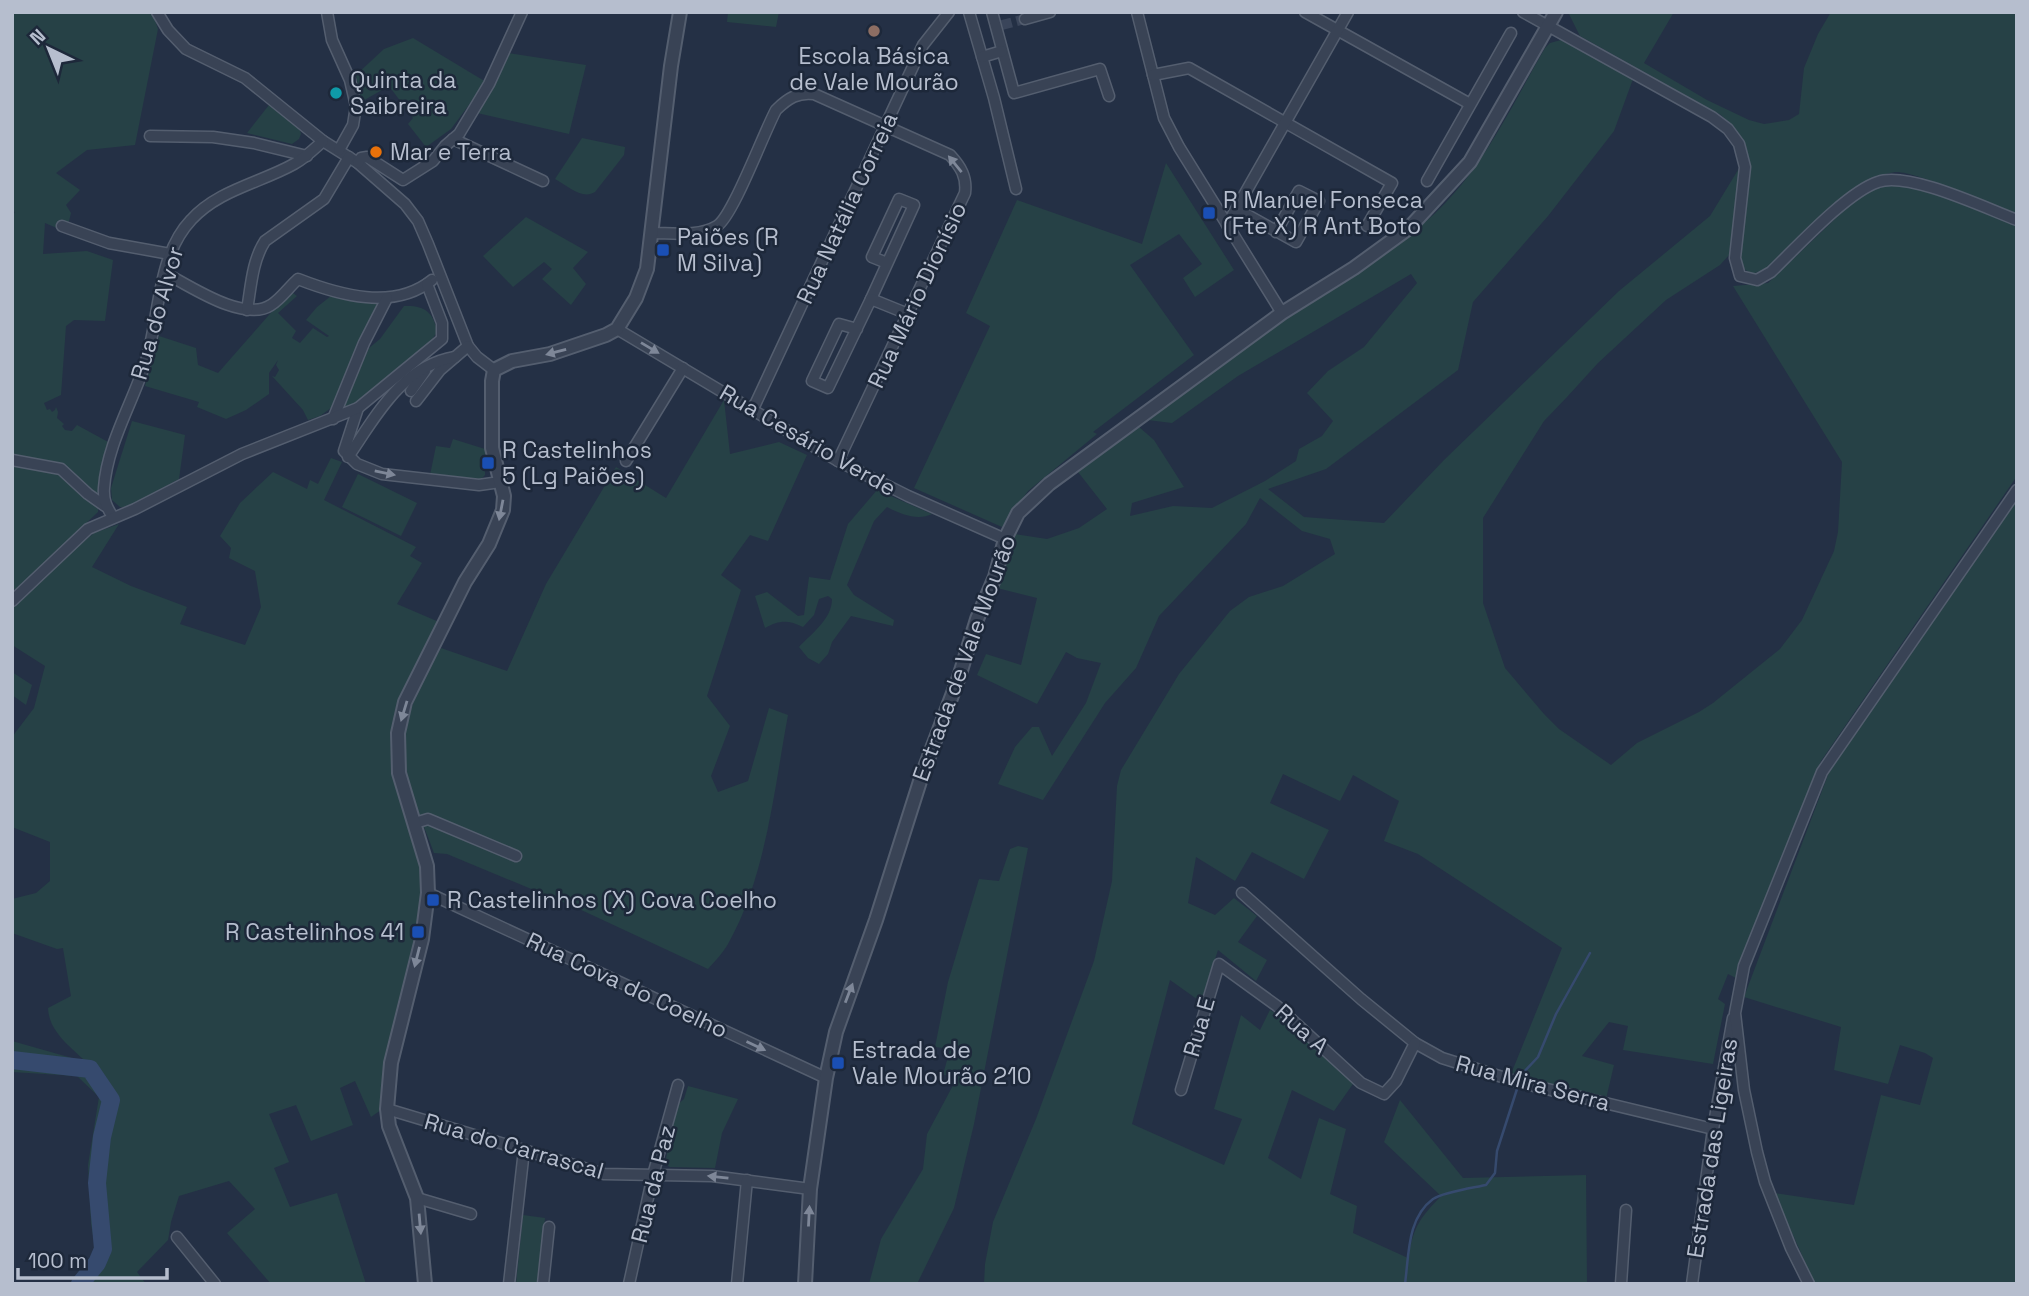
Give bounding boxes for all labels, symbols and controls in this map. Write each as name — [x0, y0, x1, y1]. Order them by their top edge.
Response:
north arrow — [14, 14, 84, 84]
text: N — [25, 23, 51, 50]
marker: Escola Básica de Vale Mourão — [866, 23, 882, 39]
place label: Escola Básica de Vale Mourão — [789, 41, 959, 97]
place label: Quinta da Saibreira — [350, 65, 457, 121]
marker: Quinta da Saibreira — [328, 85, 344, 101]
street label: Rua Natália Correia — [789, 107, 905, 309]
place label: Mar e Terra — [390, 137, 512, 167]
marker: Mar e Terra — [368, 144, 384, 160]
one-way arrow — [948, 155, 963, 173]
place label: R Manuel Fonseca (Fte X) R Ant Boto — [1223, 185, 1423, 241]
street label: Rua Mário Dionísio — [861, 197, 973, 393]
marker: R Manuel Fonseca (Fte X) R Ant Boto — [1201, 205, 1217, 221]
place label: Paiões (R M Silva) — [677, 222, 779, 278]
marker: Paiões (R M Silva) — [655, 242, 671, 258]
street label: Rua do Alvor — [124, 243, 190, 383]
one-way arrow — [640, 342, 659, 355]
one-way arrow — [545, 347, 567, 358]
street label: Rua Cesário Verde — [714, 377, 902, 503]
place label: R Castelinhos 5 (Lg Paiões) — [502, 435, 652, 491]
marker: R Castelinhos 5 (Lg Paiões) — [480, 455, 496, 471]
one-way arrow — [374, 467, 396, 478]
one-way arrow — [496, 499, 507, 521]
street label: Estrada de Vale Mourão — [905, 531, 1023, 785]
one-way arrow — [398, 700, 408, 721]
place label: R Castelinhos (X) Cova Coelho — [447, 885, 777, 915]
marker: R Castelinhos (X) Cova Coelho — [425, 892, 441, 908]
place label: R Castelinhos 41 — [225, 917, 404, 947]
marker: R Castelinhos 41 — [410, 924, 426, 940]
street label: Rua Cova do Coelho — [521, 925, 733, 1045]
one-way arrow — [411, 946, 422, 968]
one-way arrow — [844, 982, 855, 1003]
street label: Rua E — [1176, 994, 1222, 1060]
street label: Rua A — [1269, 997, 1335, 1061]
place label: Estrada de Vale Mourão 210 — [852, 1035, 1032, 1091]
street label: Estrada das Ligeiras — [1680, 1036, 1744, 1260]
one-way arrow — [746, 1040, 766, 1052]
street label: Rua Mira Serra — [1453, 1048, 1613, 1118]
marker: Estrada de Vale Mourão 210 — [830, 1055, 846, 1071]
street label: Rua do Carrascal — [421, 1106, 607, 1186]
street label: Rua da Paz — [624, 1122, 682, 1246]
one-way arrow — [707, 1171, 729, 1182]
one-way arrow — [804, 1204, 815, 1226]
one-way arrow — [415, 1213, 426, 1235]
scale bar — [18, 1236, 166, 1280]
text: 100 m — [28, 1247, 87, 1274]

